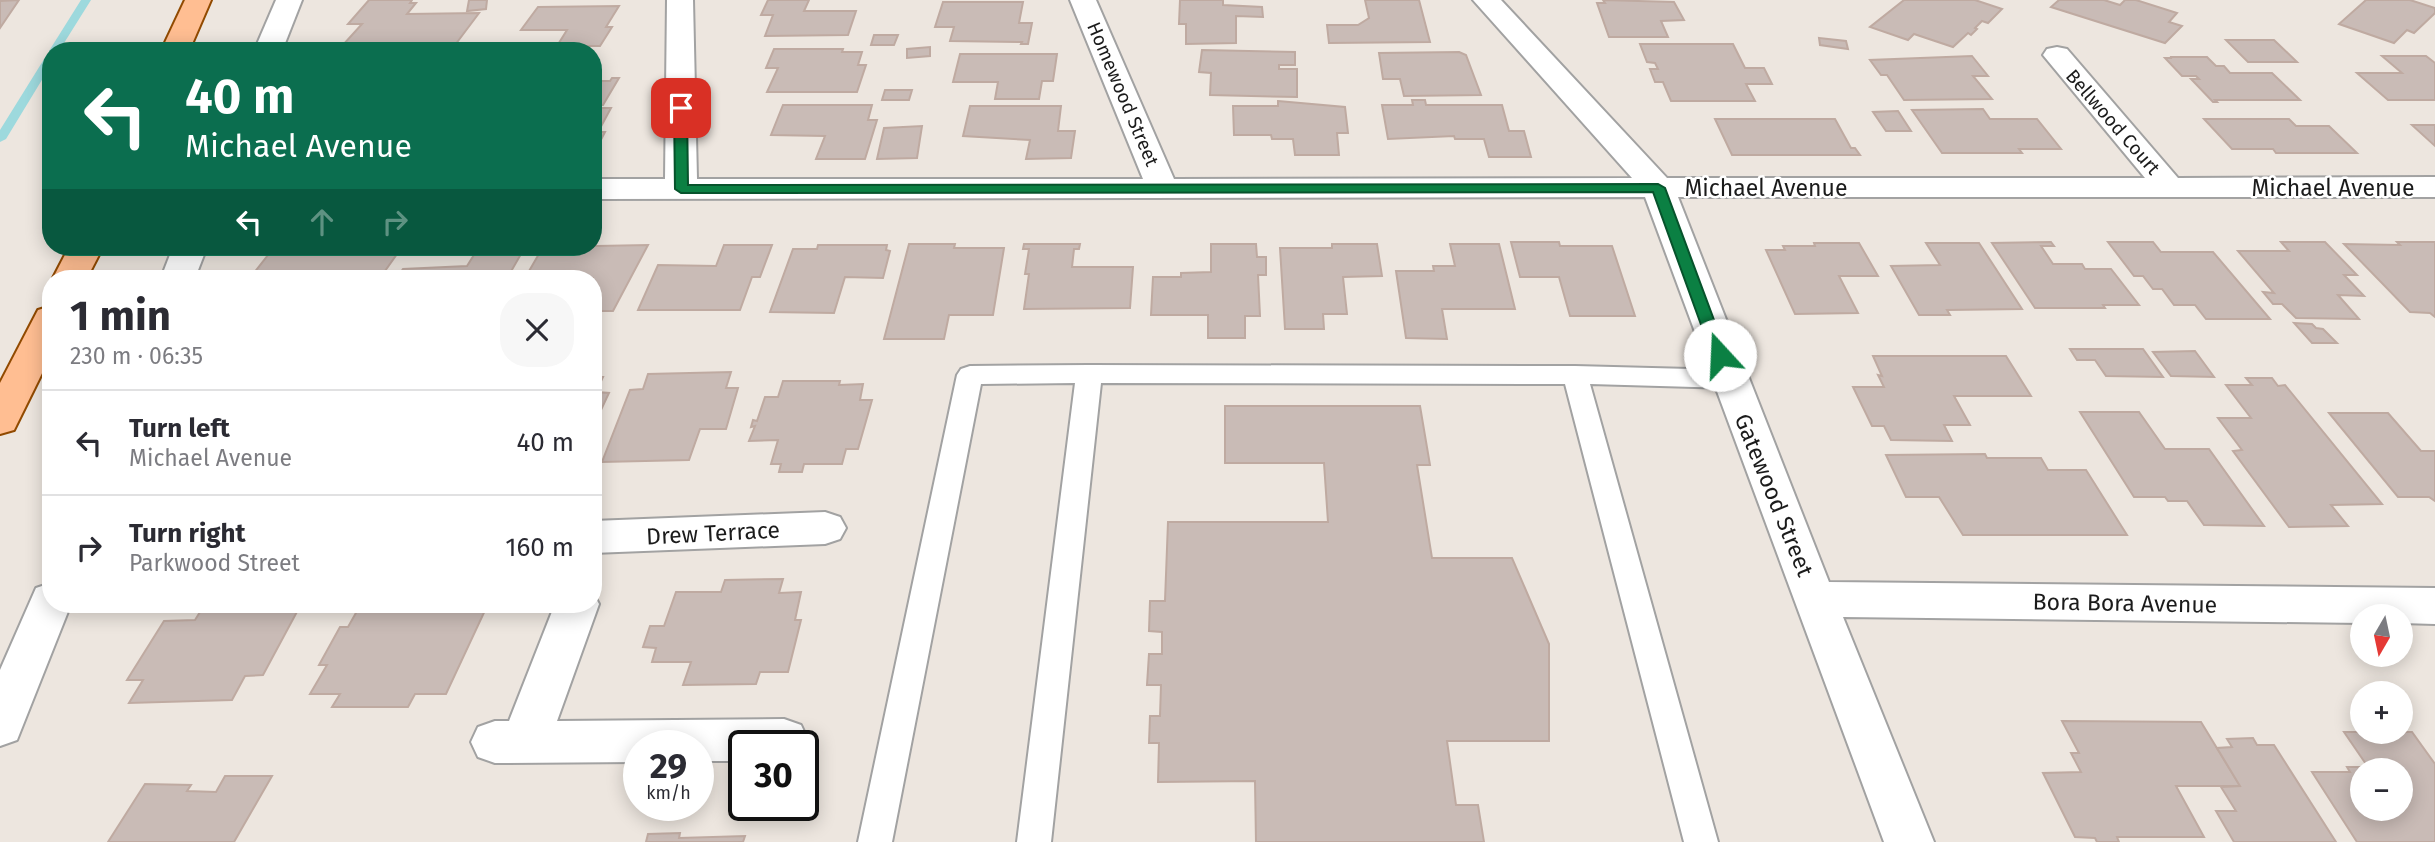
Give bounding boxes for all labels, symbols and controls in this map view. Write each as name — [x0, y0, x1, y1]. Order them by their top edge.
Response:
street label: Homewood Street — [1082, 18, 1164, 170]
street label: Bellwood Court — [2061, 65, 2165, 179]
text: 40 m — [185, 67, 294, 126]
icon: left — [70, 70, 161, 161]
pin — [651, 78, 711, 138]
icon: arrive — [662, 89, 700, 127]
text: Michael Avenue — [185, 127, 412, 165]
street label: Michael Avenue — [1684, 174, 1848, 202]
street label: Michael Avenue — [2251, 174, 2415, 202]
icon: left — [230, 203, 268, 241]
icon: ahead — [303, 203, 341, 241]
icon: right — [376, 203, 414, 241]
text: 1 min — [70, 291, 171, 341]
button: close — [500, 293, 574, 367]
position arrow — [1683, 318, 1757, 392]
text: 230 m · 06:35 — [70, 342, 203, 370]
street label: Gatewood Street — [1729, 409, 1820, 581]
text: Turn left — [129, 413, 230, 444]
icon: left — [70, 424, 108, 462]
text: 40 m — [516, 427, 574, 458]
text: Michael Avenue — [129, 444, 292, 472]
street label: Drew Terrace — [645, 516, 781, 550]
text: Turn right — [129, 518, 246, 549]
icon: right — [70, 529, 108, 567]
text: 160 m — [505, 532, 574, 563]
text: Parkwood Street — [129, 549, 300, 577]
street label: Bora Bora Avenue — [2033, 587, 2217, 619]
north arrow — [2350, 604, 2413, 667]
map controls — [2350, 604, 2413, 821]
button: + — [2350, 681, 2413, 744]
speed limit sign: 30 — [728, 730, 819, 821]
text: 29 — [650, 745, 687, 787]
button: − — [2350, 758, 2413, 821]
text: km/h — [646, 782, 691, 804]

